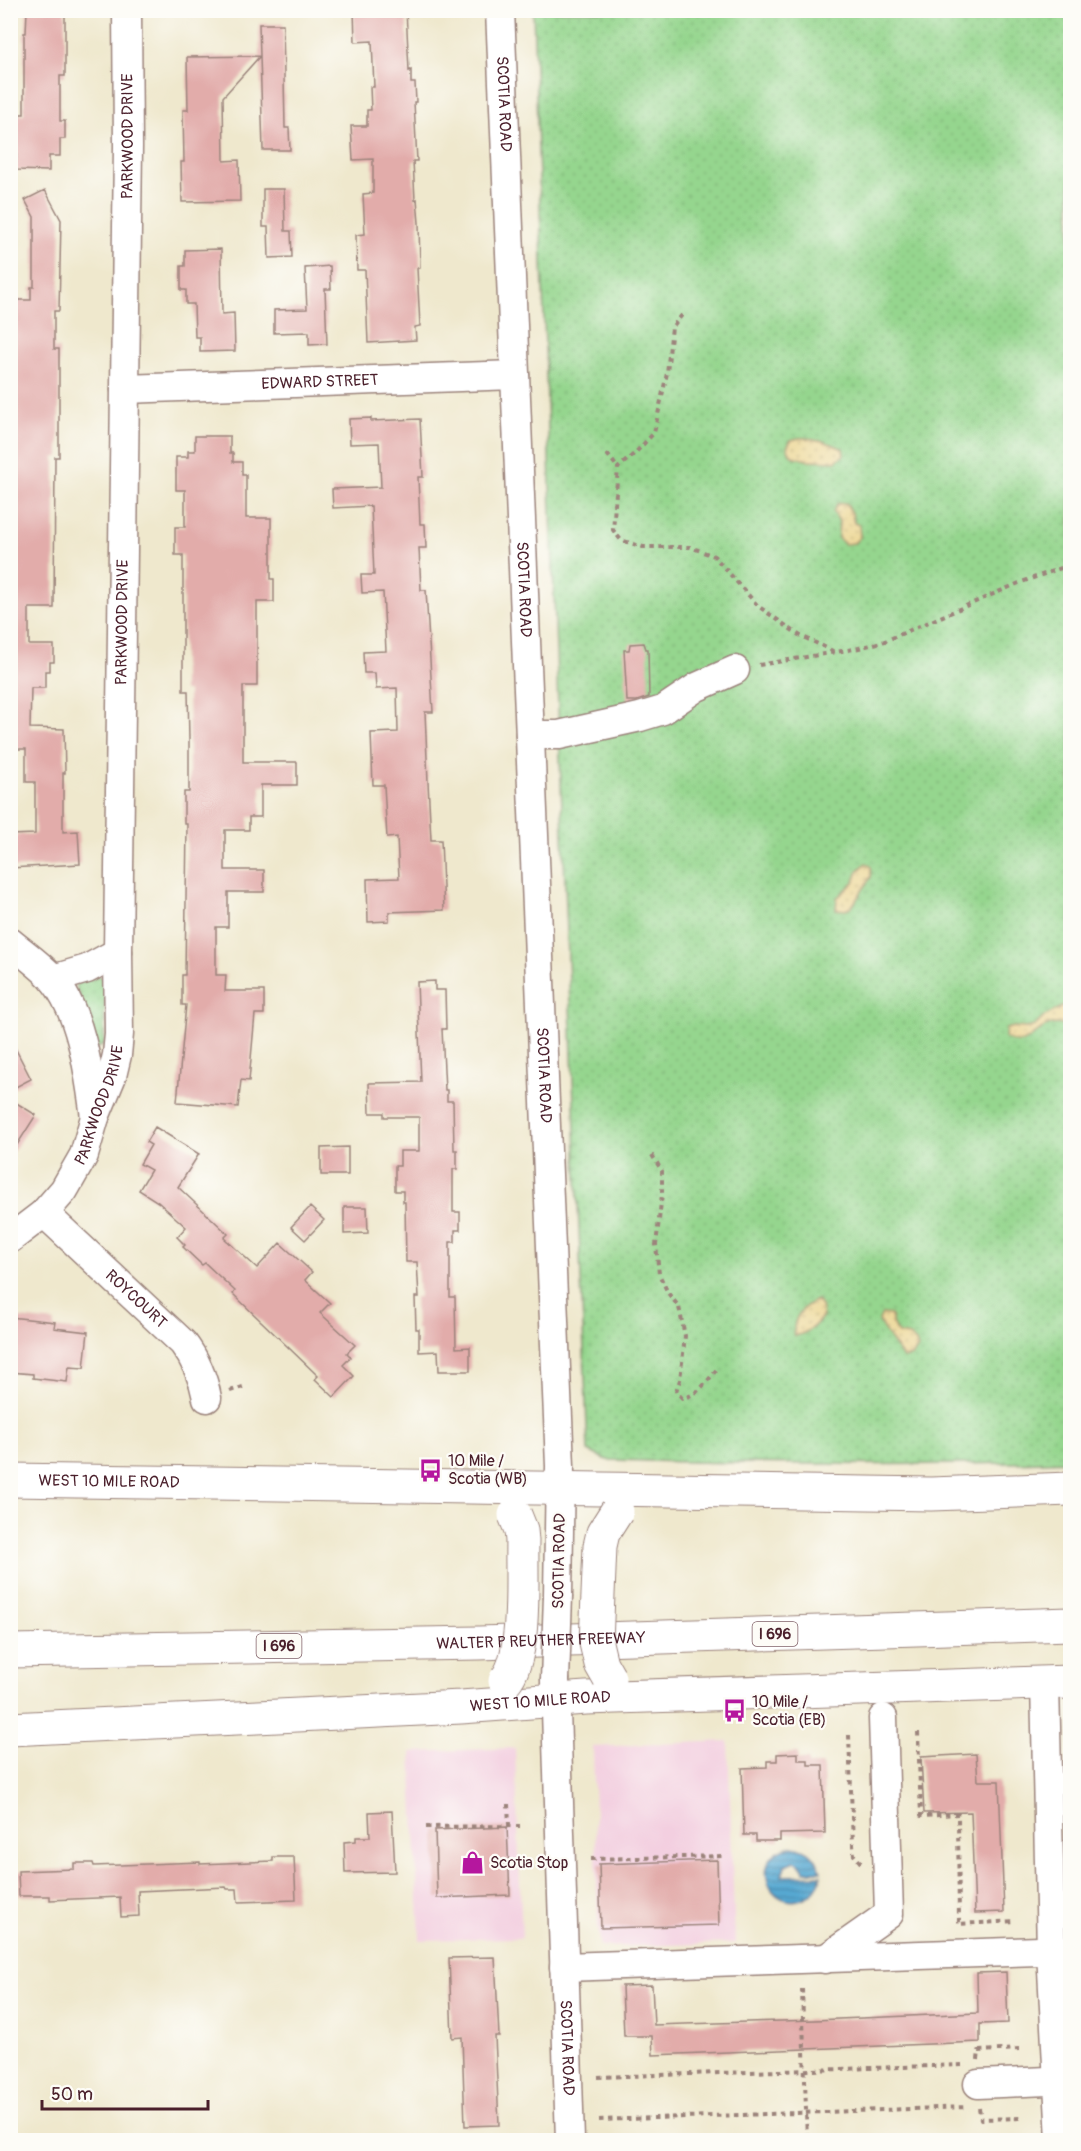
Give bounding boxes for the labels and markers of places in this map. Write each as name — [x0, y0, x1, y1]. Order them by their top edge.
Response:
place label: 10 Mile / Scotia (WB) — [448, 1451, 528, 1489]
bus stop icon: 10 Mile / Scotia (WB) — [417, 1457, 443, 1483]
place label: 10 Mile / Scotia (EB) — [752, 1692, 826, 1730]
bus stop icon: 10 Mile / Scotia (EB) — [721, 1698, 747, 1724]
shop icon: Scotia Stop — [459, 1850, 485, 1876]
place label: Scotia Stop — [490, 1853, 568, 1873]

